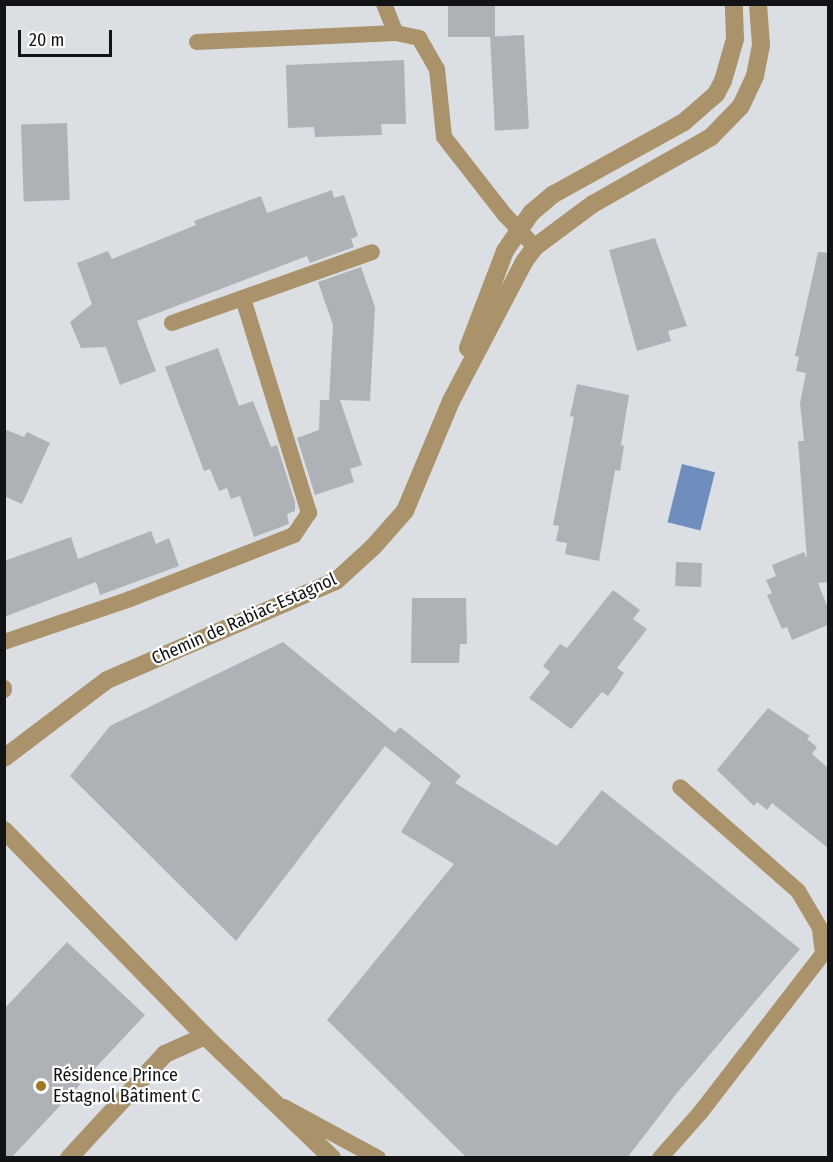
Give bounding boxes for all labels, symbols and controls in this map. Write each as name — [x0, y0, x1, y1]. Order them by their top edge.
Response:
scale bar — [21, 18, 116, 56]
text: 20 m — [29, 29, 64, 51]
street label: Chemin de Rabiac-Estagnol — [148, 569, 340, 669]
place label: Résidence Prince Estagnol Bâtiment C — [53, 1065, 200, 1108]
marker: Résidence Prince Estagnol Bâtiment C — [34, 1079, 48, 1093]

